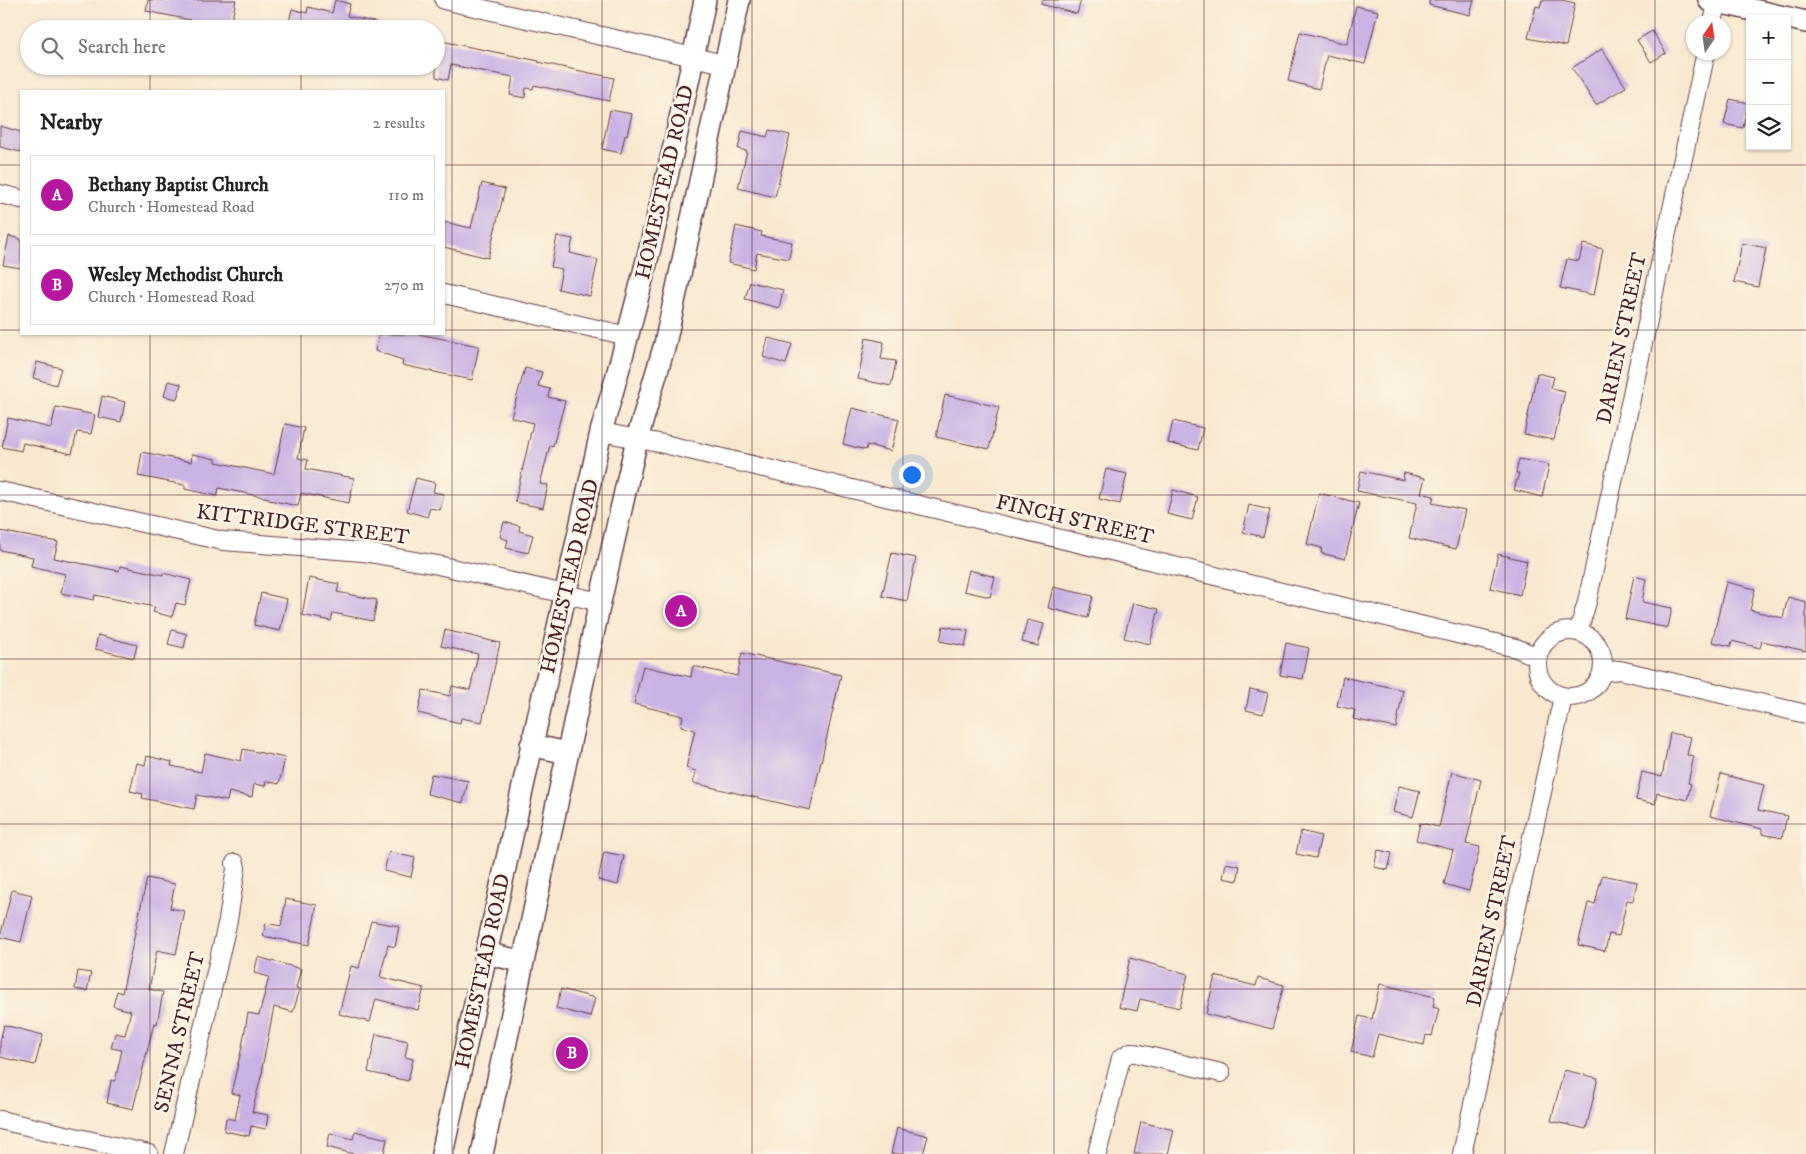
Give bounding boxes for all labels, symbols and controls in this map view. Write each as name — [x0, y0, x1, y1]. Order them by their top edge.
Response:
north arrow — [1686, 15, 1731, 60]
map controls — [1746, 15, 1791, 150]
button: + — [1746, 15, 1791, 60]
search box — [20, 20, 445, 75]
icon: search — [38, 34, 66, 62]
text: Search here — [78, 36, 166, 59]
button: − — [1746, 60, 1791, 105]
street label: HOMESTEAD ROAD — [630, 82, 700, 282]
button: layers — [1746, 105, 1791, 150]
text: Nearby — [40, 110, 102, 136]
text: 2 results — [373, 113, 425, 133]
text: Bethany Baptist Church — [88, 174, 269, 197]
text: A — [52, 185, 62, 205]
text: 110 m — [388, 185, 424, 205]
text: Church · Homestead Road — [88, 197, 255, 217]
street label: DARIEN STREET — [1591, 250, 1653, 426]
text: Wesley Methodist Church — [88, 264, 283, 287]
text: B — [52, 275, 62, 295]
text: 270 m — [384, 275, 424, 295]
text: Church · Homestead Road — [88, 287, 255, 307]
your location — [899, 462, 925, 488]
street label: HOMESTEAD ROAD — [535, 476, 605, 676]
street label: FINCH STREET — [993, 489, 1156, 551]
street label: KITTRIDGE STREET — [195, 499, 411, 551]
pin: A — [665, 592, 697, 630]
street label: DARIEN STREET — [1461, 833, 1523, 1009]
street label: HOMESTEAD ROAD — [450, 871, 516, 1071]
street label: SENNA STREET — [149, 949, 211, 1115]
pin: B — [556, 1034, 588, 1072]

